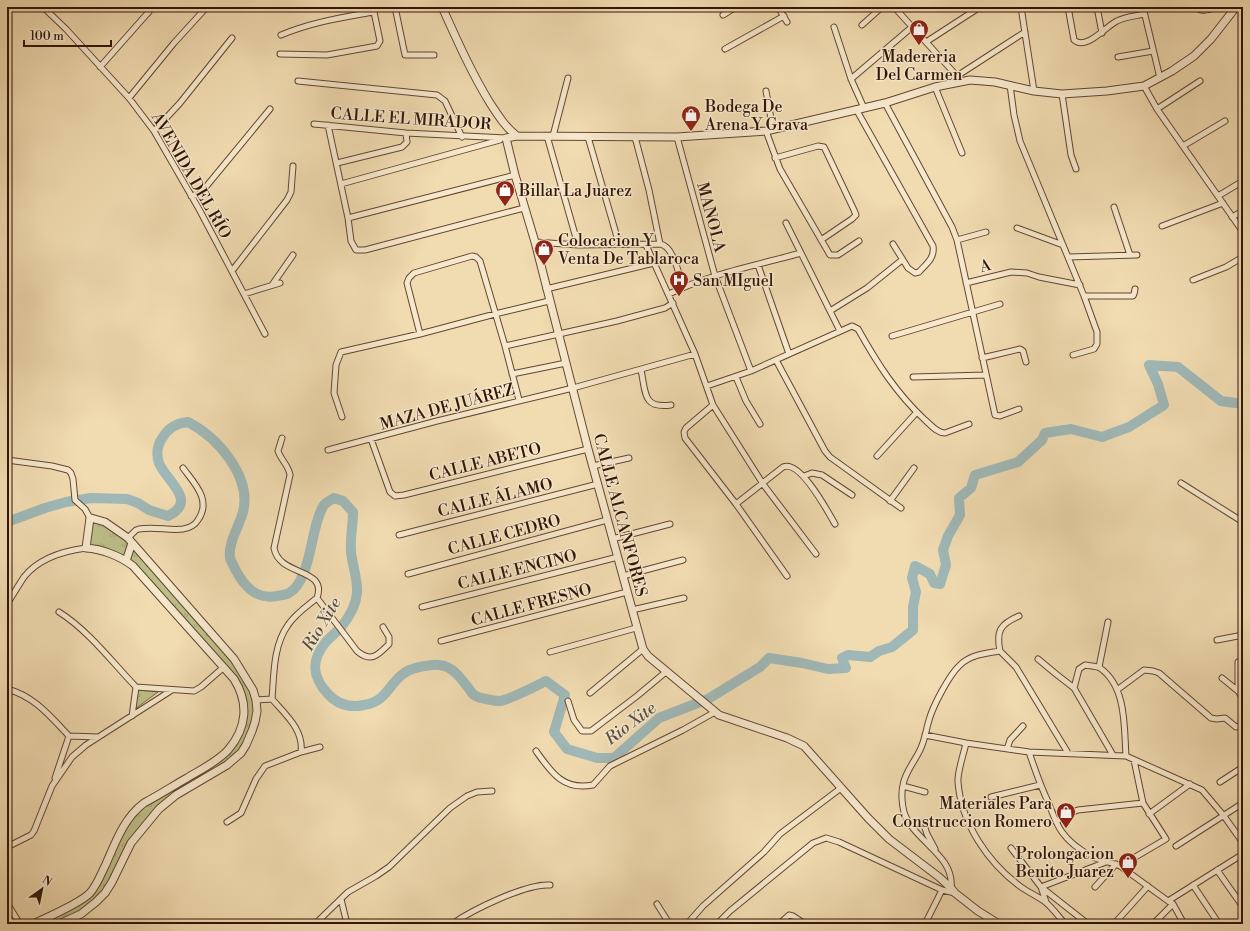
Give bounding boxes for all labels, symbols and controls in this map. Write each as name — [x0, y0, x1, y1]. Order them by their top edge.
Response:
shop icon: Madereria Del Carmen — [908, 18, 930, 46]
scale bar — [24, 22, 111, 48]
text: 100 m — [30, 29, 64, 44]
place label: Madereria Del Carmen — [876, 47, 963, 85]
place label: Bodega De Arena Y Grava — [704, 97, 809, 135]
street label: CALLE EL MIRADOR — [330, 103, 493, 135]
shop icon: Bodega De Arena Y Grava — [680, 104, 702, 132]
street label: AVENIDA DEL RÍO — [146, 107, 237, 242]
shop icon: Billar La Juarez — [494, 179, 516, 207]
street label: MANOLA — [692, 180, 730, 255]
place label: Billar La Juarez — [518, 181, 632, 201]
place label: Colocacion Y Venta De Tablaroca — [557, 231, 700, 269]
shop icon: Colocacion Y Venta De Tablaroca — [533, 238, 555, 266]
street label: A — [977, 255, 994, 277]
hospital icon: San MIguel — [668, 269, 690, 297]
place label: San MIguel — [693, 271, 774, 291]
street label: MAZA DE JUÁREZ — [377, 377, 517, 435]
street label: CALLE ALCANFORES — [589, 431, 651, 599]
street label: CALLE ABETO — [427, 438, 543, 486]
street label: CALLE ÁLAMO — [435, 472, 555, 522]
street label: CALLE CEDRO — [446, 510, 563, 560]
street label: CALLE ENCINO — [456, 546, 579, 594]
street label: CALLE FRESNO — [469, 579, 594, 631]
water label: Rio Xite — [297, 594, 346, 656]
water label: Rio Xite — [600, 697, 661, 751]
place label: Materiales Para Construccion Romero — [892, 794, 1053, 832]
shop icon: Materiales Para Construccion Romero — [1055, 801, 1077, 829]
place label: Prolongacion Benito Juarez — [1015, 844, 1114, 882]
shop icon: Prolongacion Benito Juarez — [1117, 851, 1139, 879]
north arrow — [22, 869, 62, 909]
text: N — [39, 873, 55, 890]

